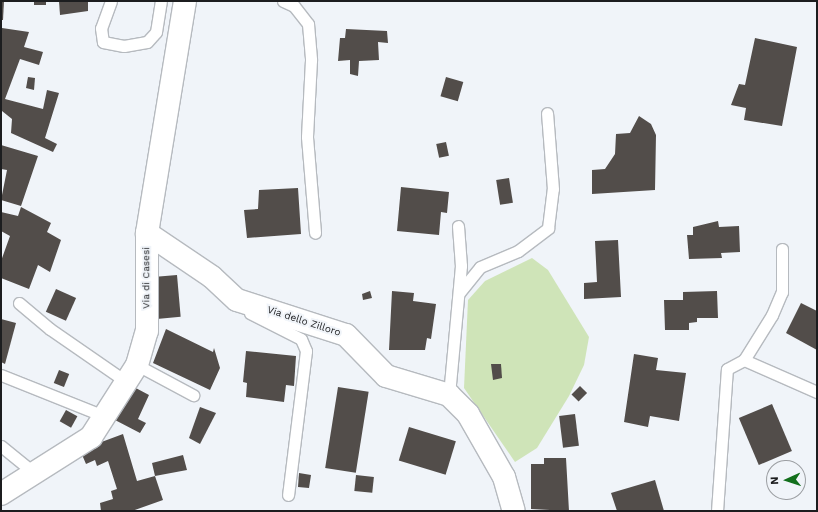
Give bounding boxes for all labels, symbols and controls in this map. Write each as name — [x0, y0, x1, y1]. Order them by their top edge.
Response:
street label: Via di Casesi — [140, 247, 152, 309]
street label: Via dello Zilloro — [266, 303, 342, 339]
north arrow — [766, 460, 806, 500]
text: N — [768, 476, 781, 485]

